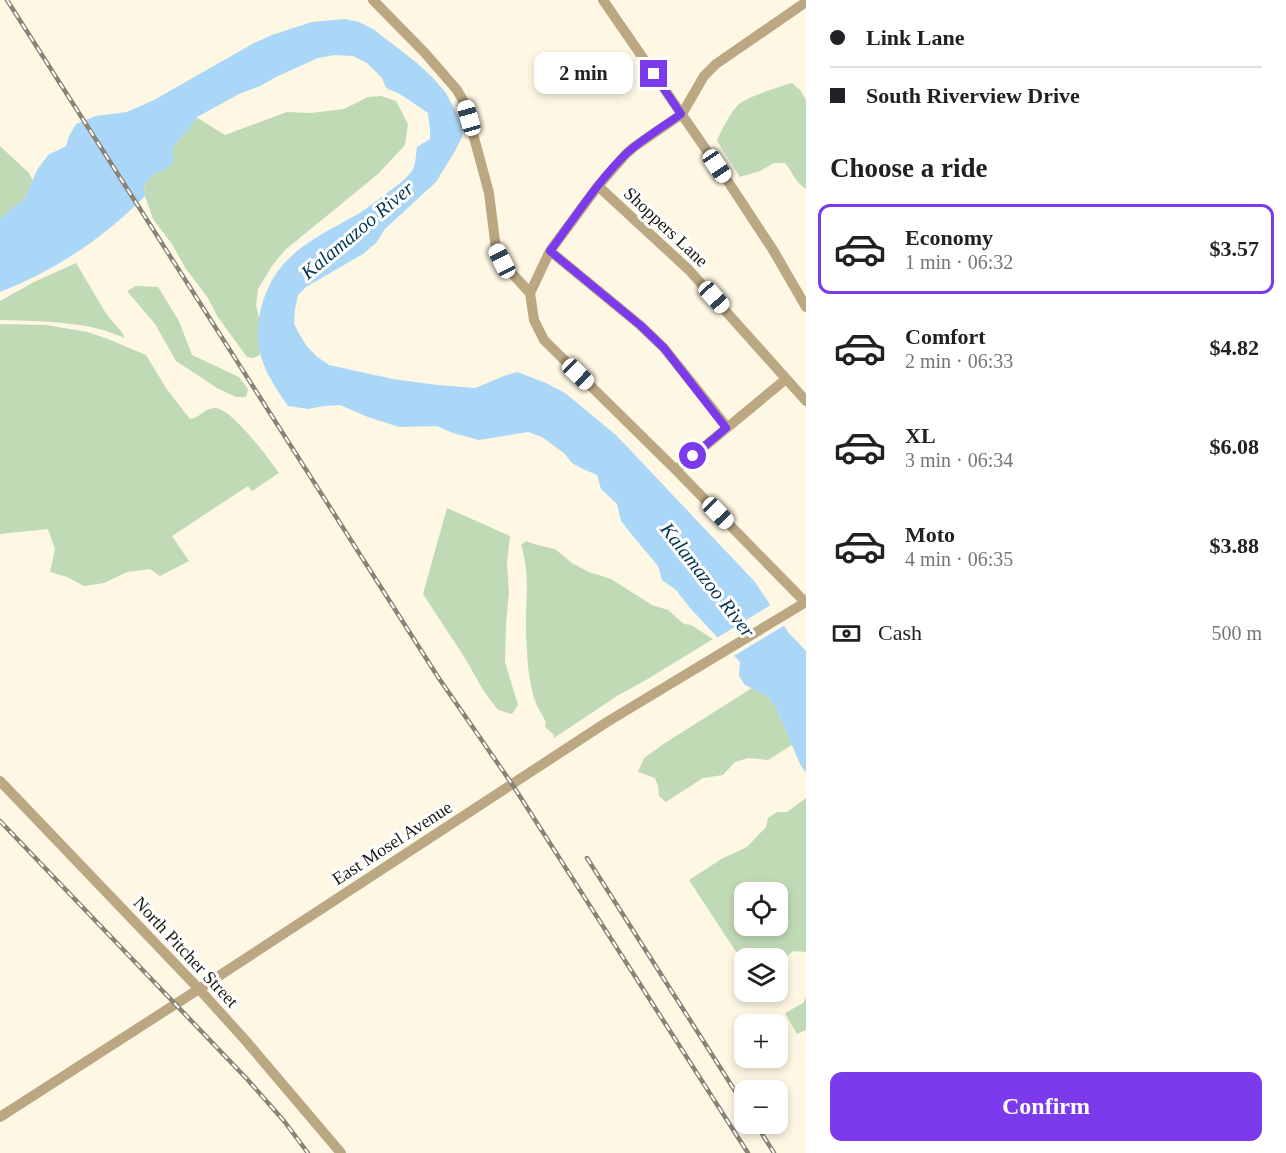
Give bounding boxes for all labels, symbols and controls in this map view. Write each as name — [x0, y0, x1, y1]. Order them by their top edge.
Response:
text: Link Lane — [866, 25, 964, 50]
callout: 2 min — [534, 53, 633, 95]
route end — [640, 60, 667, 87]
text: 2 min — [559, 62, 608, 84]
text: South Riverview Drive — [866, 83, 1080, 108]
car — [455, 98, 483, 138]
car — [699, 146, 735, 186]
text: Choose a ride — [830, 153, 988, 183]
water label: Kalamazoo River — [296, 177, 418, 284]
street label: Shoppers Lane — [620, 183, 712, 271]
icon: car — [833, 222, 887, 276]
text: Economy — [905, 225, 993, 250]
text: $3.57 — [1210, 236, 1259, 261]
car — [486, 241, 518, 281]
text: 1 min · 06:32 — [905, 251, 1013, 273]
car — [695, 278, 733, 316]
icon: car — [833, 321, 887, 375]
text: Comfort — [905, 324, 986, 349]
text: $4.82 — [1210, 335, 1259, 360]
text: 2 min · 06:33 — [905, 350, 1013, 372]
car — [559, 355, 597, 393]
icon: car — [833, 420, 887, 474]
text: XL — [905, 423, 936, 448]
text: $6.08 — [1210, 434, 1259, 459]
route start — [679, 442, 706, 469]
text: 3 min · 06:34 — [905, 449, 1013, 471]
car — [699, 494, 737, 532]
water label: Kalamazoo River — [656, 518, 760, 642]
icon: car — [833, 519, 887, 573]
text: Moto — [905, 522, 955, 547]
text: $3.88 — [1210, 533, 1259, 558]
text: 4 min · 06:35 — [905, 548, 1013, 570]
icon: cash — [830, 617, 863, 650]
text: Cash — [878, 620, 922, 645]
text: 500 m — [1211, 622, 1262, 644]
street label: East Mosel Avenue — [328, 797, 456, 889]
map controls — [734, 882, 788, 1134]
button: locate — [734, 882, 788, 936]
street label: North Pitcher Street — [130, 893, 242, 1011]
button: layers — [734, 948, 788, 1002]
button: + — [734, 1014, 788, 1068]
button: Confirm — [830, 1072, 1262, 1141]
button: − — [734, 1080, 788, 1134]

